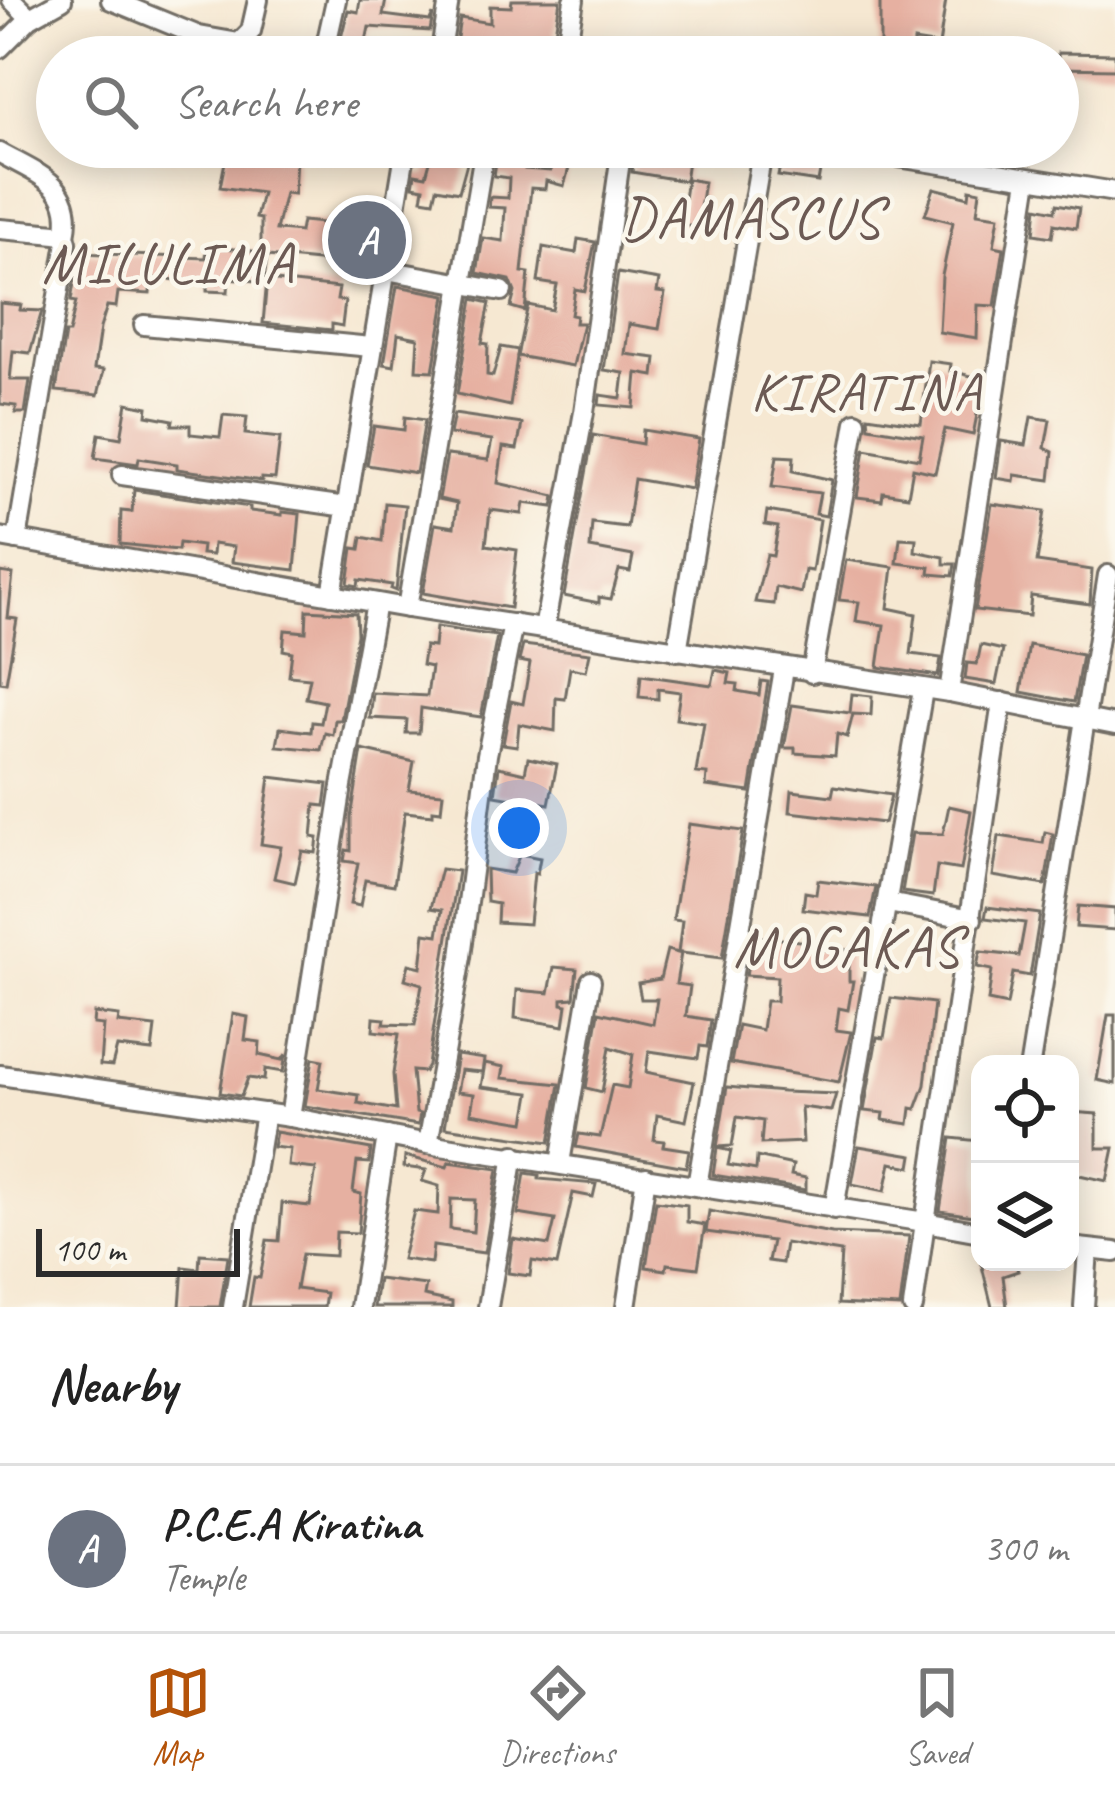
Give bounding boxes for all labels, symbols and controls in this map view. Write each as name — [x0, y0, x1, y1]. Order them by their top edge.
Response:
search box — [36, 36, 1079, 168]
icon: search — [78, 69, 144, 135]
text: Search here — [174, 74, 357, 131]
district label: DAMASCUS — [621, 182, 891, 254]
pin: A — [328, 195, 406, 285]
district label: MILULIMA — [42, 227, 296, 299]
district label: KIRATINA — [751, 357, 983, 425]
your location — [489, 798, 549, 858]
district label: MOGAKAS — [734, 911, 970, 983]
map controls — [971, 1055, 1079, 1271]
button: locate — [971, 1055, 1079, 1163]
button: layers — [971, 1163, 1079, 1271]
scale bar — [36, 1223, 240, 1276]
text: 100 m — [54, 1229, 125, 1271]
text: Nearby — [48, 1353, 176, 1417]
text: P.C.E.A Kiratina — [162, 1496, 420, 1553]
text: A — [77, 1524, 97, 1573]
text: 300 m — [983, 1524, 1067, 1573]
text: Temple — [162, 1553, 245, 1602]
tab: Map — [145, 1660, 211, 1774]
tab: Directions — [500, 1660, 615, 1774]
tab: Saved — [904, 1660, 970, 1774]

